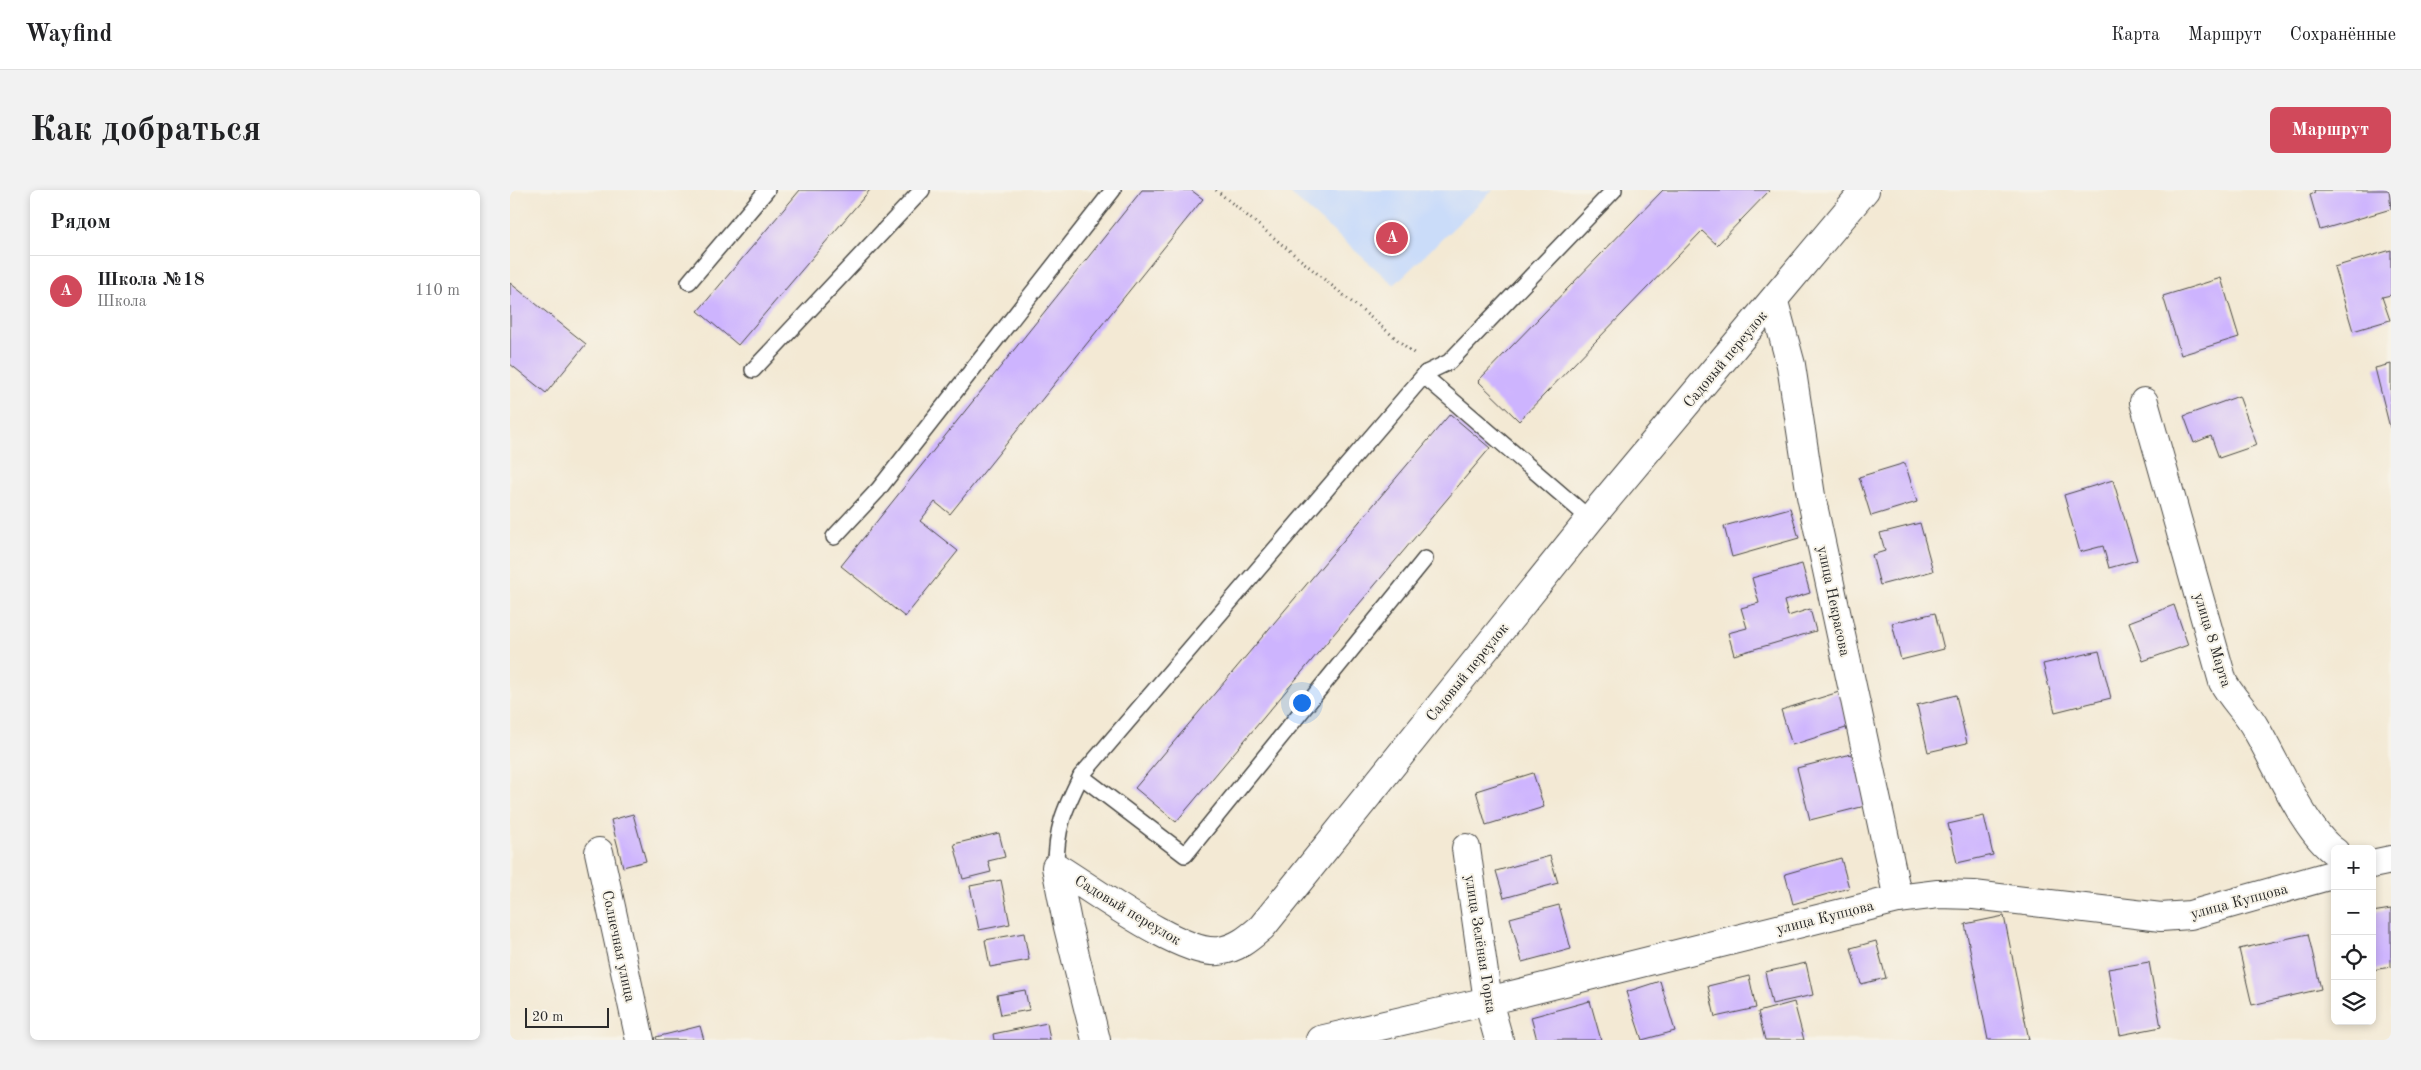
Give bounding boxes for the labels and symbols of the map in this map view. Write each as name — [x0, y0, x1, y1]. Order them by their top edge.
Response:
pin: A — [1376, 219, 1408, 257]
street label: Садовый переулок — [1681, 308, 1771, 411]
street label: улица Некрасова — [1813, 545, 1852, 659]
street label: улица 8 Марта — [2190, 592, 2233, 690]
street label: Садовый переулок — [1424, 621, 1512, 725]
your location — [1289, 690, 1315, 716]
street label: Садовый переулок — [1071, 874, 1183, 949]
street label: улица Зелёная Горка — [1461, 874, 1498, 1015]
street label: улица Купцова — [2189, 882, 2290, 923]
street label: Солнечная улица — [598, 889, 637, 1004]
street label: улица Купцова — [1775, 899, 1876, 938]
scale bar — [525, 1005, 609, 1028]

